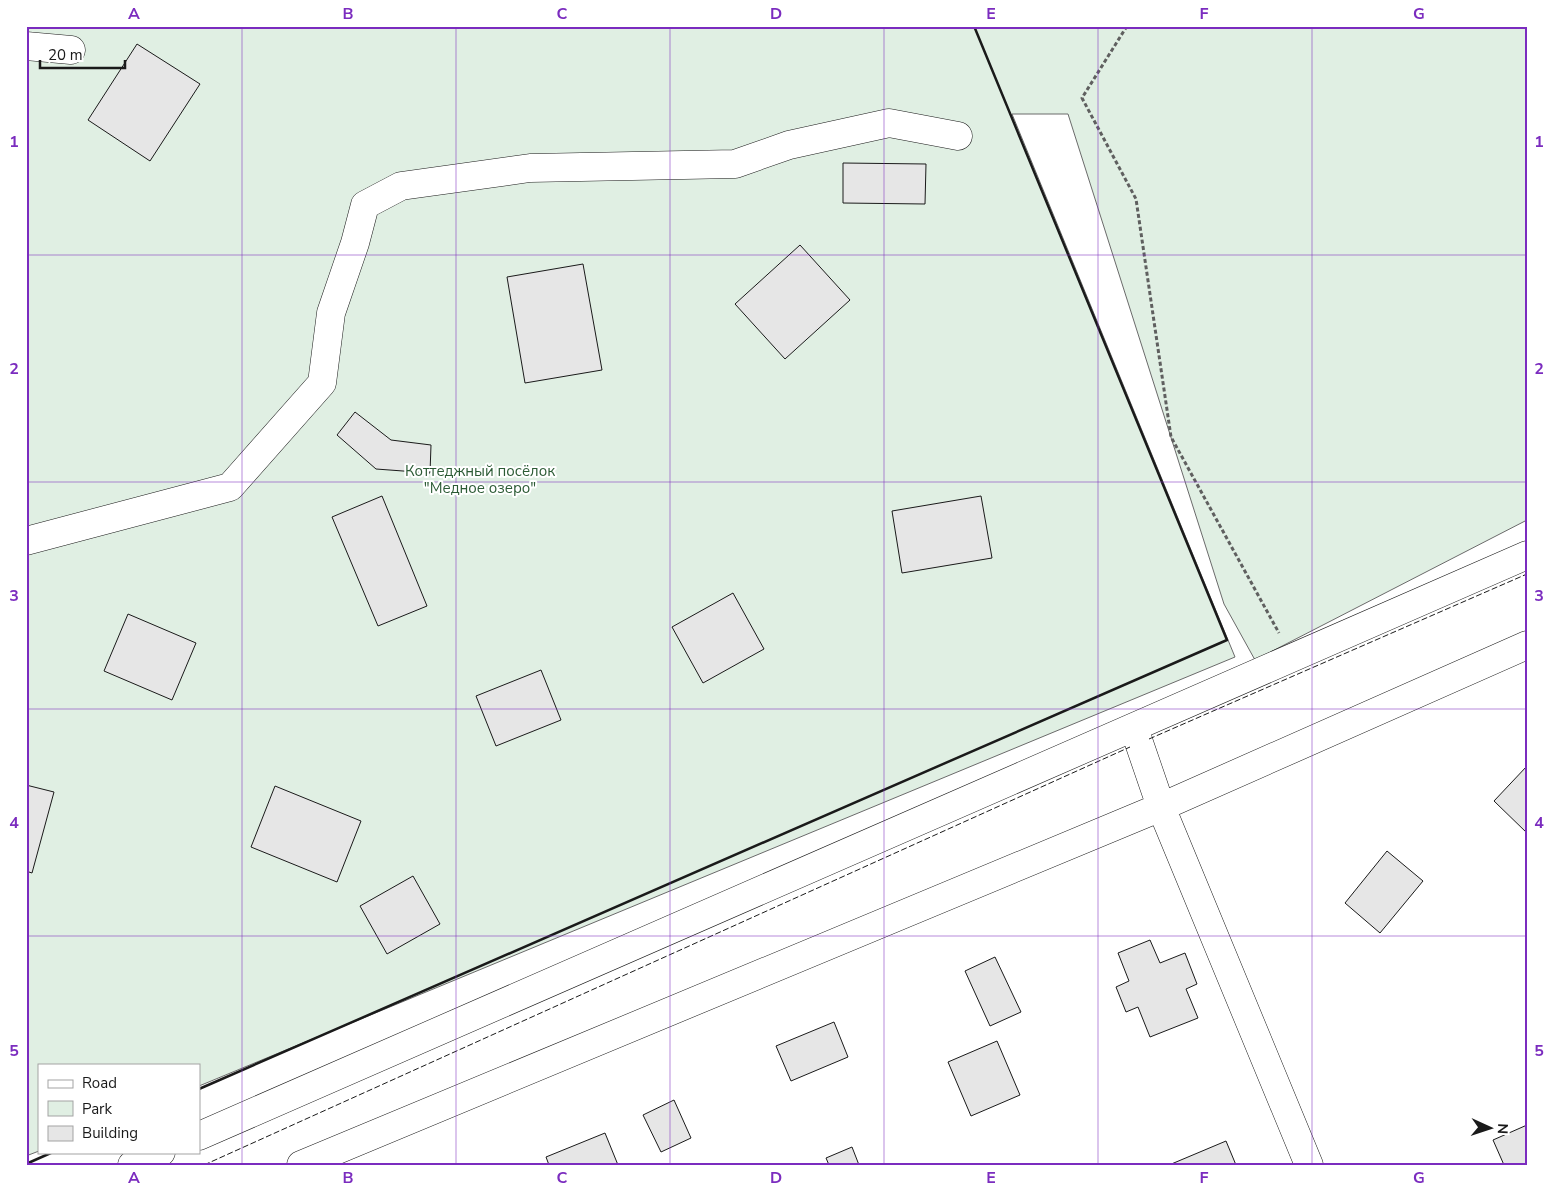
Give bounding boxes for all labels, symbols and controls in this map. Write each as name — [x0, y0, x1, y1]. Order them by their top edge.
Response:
text: A — [128, 3, 140, 25]
text: B — [342, 3, 354, 25]
text: C — [557, 3, 568, 25]
text: D — [770, 3, 782, 25]
text: E — [986, 3, 996, 25]
text: F — [1200, 3, 1209, 25]
text: G — [1413, 3, 1425, 25]
scale bar — [40, 38, 125, 70]
text: 20 m — [48, 45, 83, 65]
text: 1 — [9, 131, 19, 153]
text: 1 — [1534, 131, 1544, 153]
text: 2 — [9, 358, 19, 380]
text: 2 — [1534, 358, 1544, 380]
park label: Коттеджный посёлок "Медное озеро" — [405, 461, 555, 498]
text: 3 — [9, 585, 19, 607]
text: 3 — [1534, 585, 1544, 607]
text: 4 — [9, 812, 19, 834]
text: 4 — [1534, 812, 1544, 834]
text: 5 — [9, 1040, 19, 1062]
text: 5 — [1534, 1040, 1544, 1062]
legend — [38, 1064, 200, 1154]
text: Road — [82, 1073, 117, 1093]
text: Park — [82, 1099, 112, 1119]
north arrow — [1466, 1104, 1516, 1154]
text: Building — [82, 1123, 138, 1143]
text: N — [1493, 1123, 1512, 1134]
text: A — [128, 1167, 140, 1189]
text: B — [342, 1167, 354, 1189]
text: C — [557, 1167, 568, 1189]
text: D — [770, 1167, 782, 1189]
text: E — [986, 1167, 996, 1189]
text: F — [1200, 1167, 1209, 1189]
text: G — [1413, 1167, 1425, 1189]

